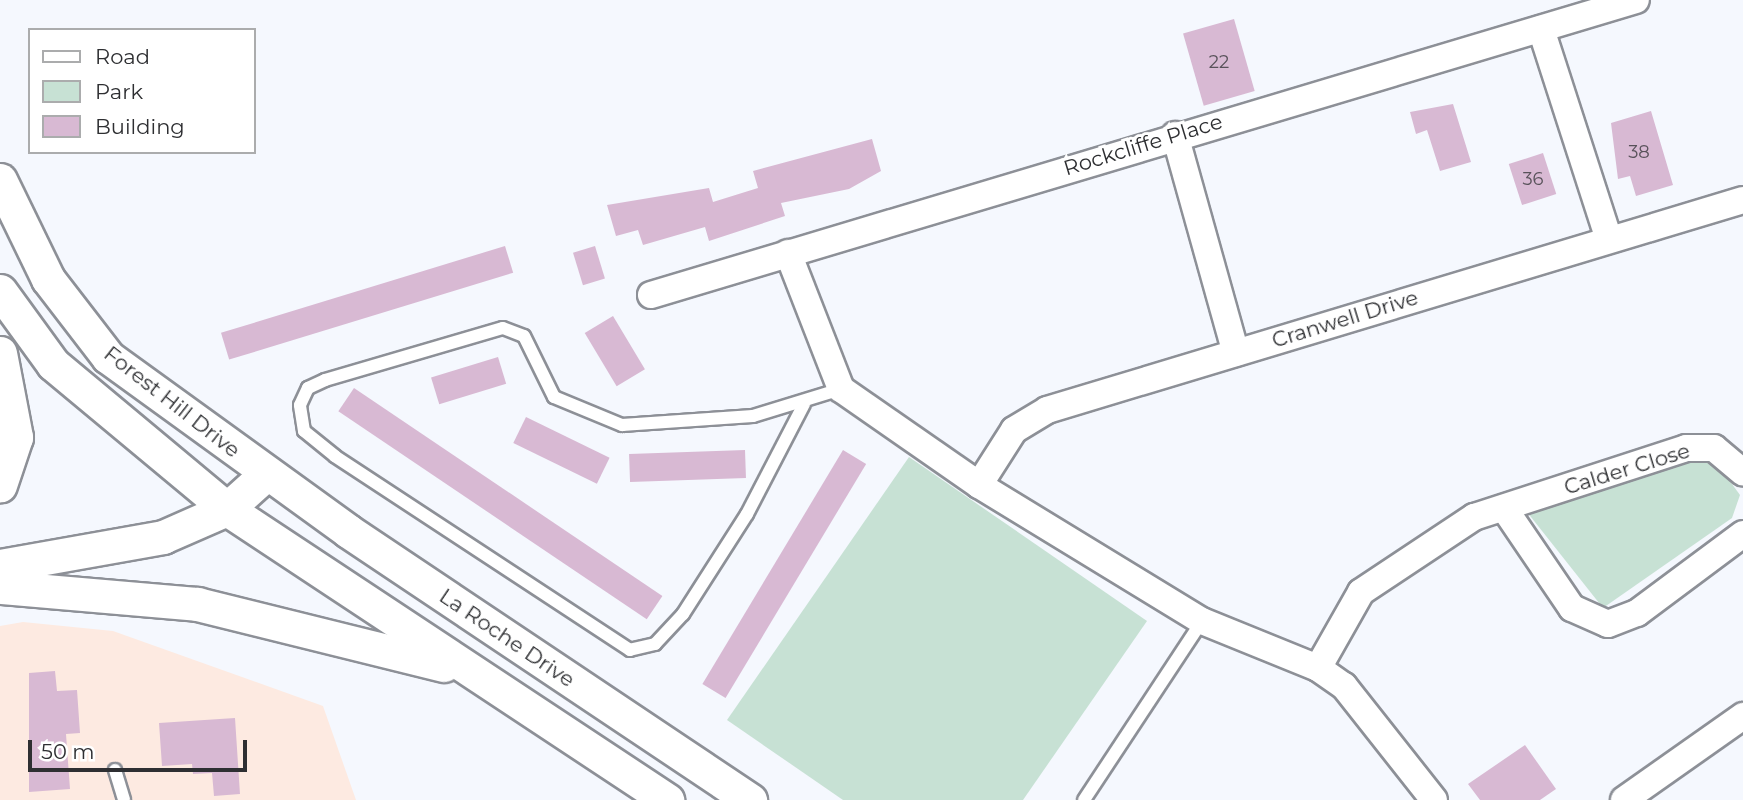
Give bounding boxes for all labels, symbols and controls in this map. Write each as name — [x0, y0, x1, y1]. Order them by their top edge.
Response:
legend — [28, 28, 256, 154]
text: Road — [95, 44, 150, 69]
house number: 22 — [1209, 51, 1229, 73]
text: Park — [95, 79, 143, 104]
street label: Rockcliffe Place — [1061, 109, 1225, 181]
text: Building — [95, 114, 185, 139]
house number: 38 — [1628, 141, 1650, 163]
house number: 36 — [1522, 168, 1544, 190]
street label: Cranwell Drive — [1269, 285, 1421, 353]
street label: Forest Hill Drive — [99, 341, 245, 463]
street label: Calder Close — [1561, 438, 1693, 500]
street label: La Roche Drive — [435, 583, 579, 693]
scale bar — [32, 726, 250, 770]
text: 50 m — [41, 739, 95, 764]

